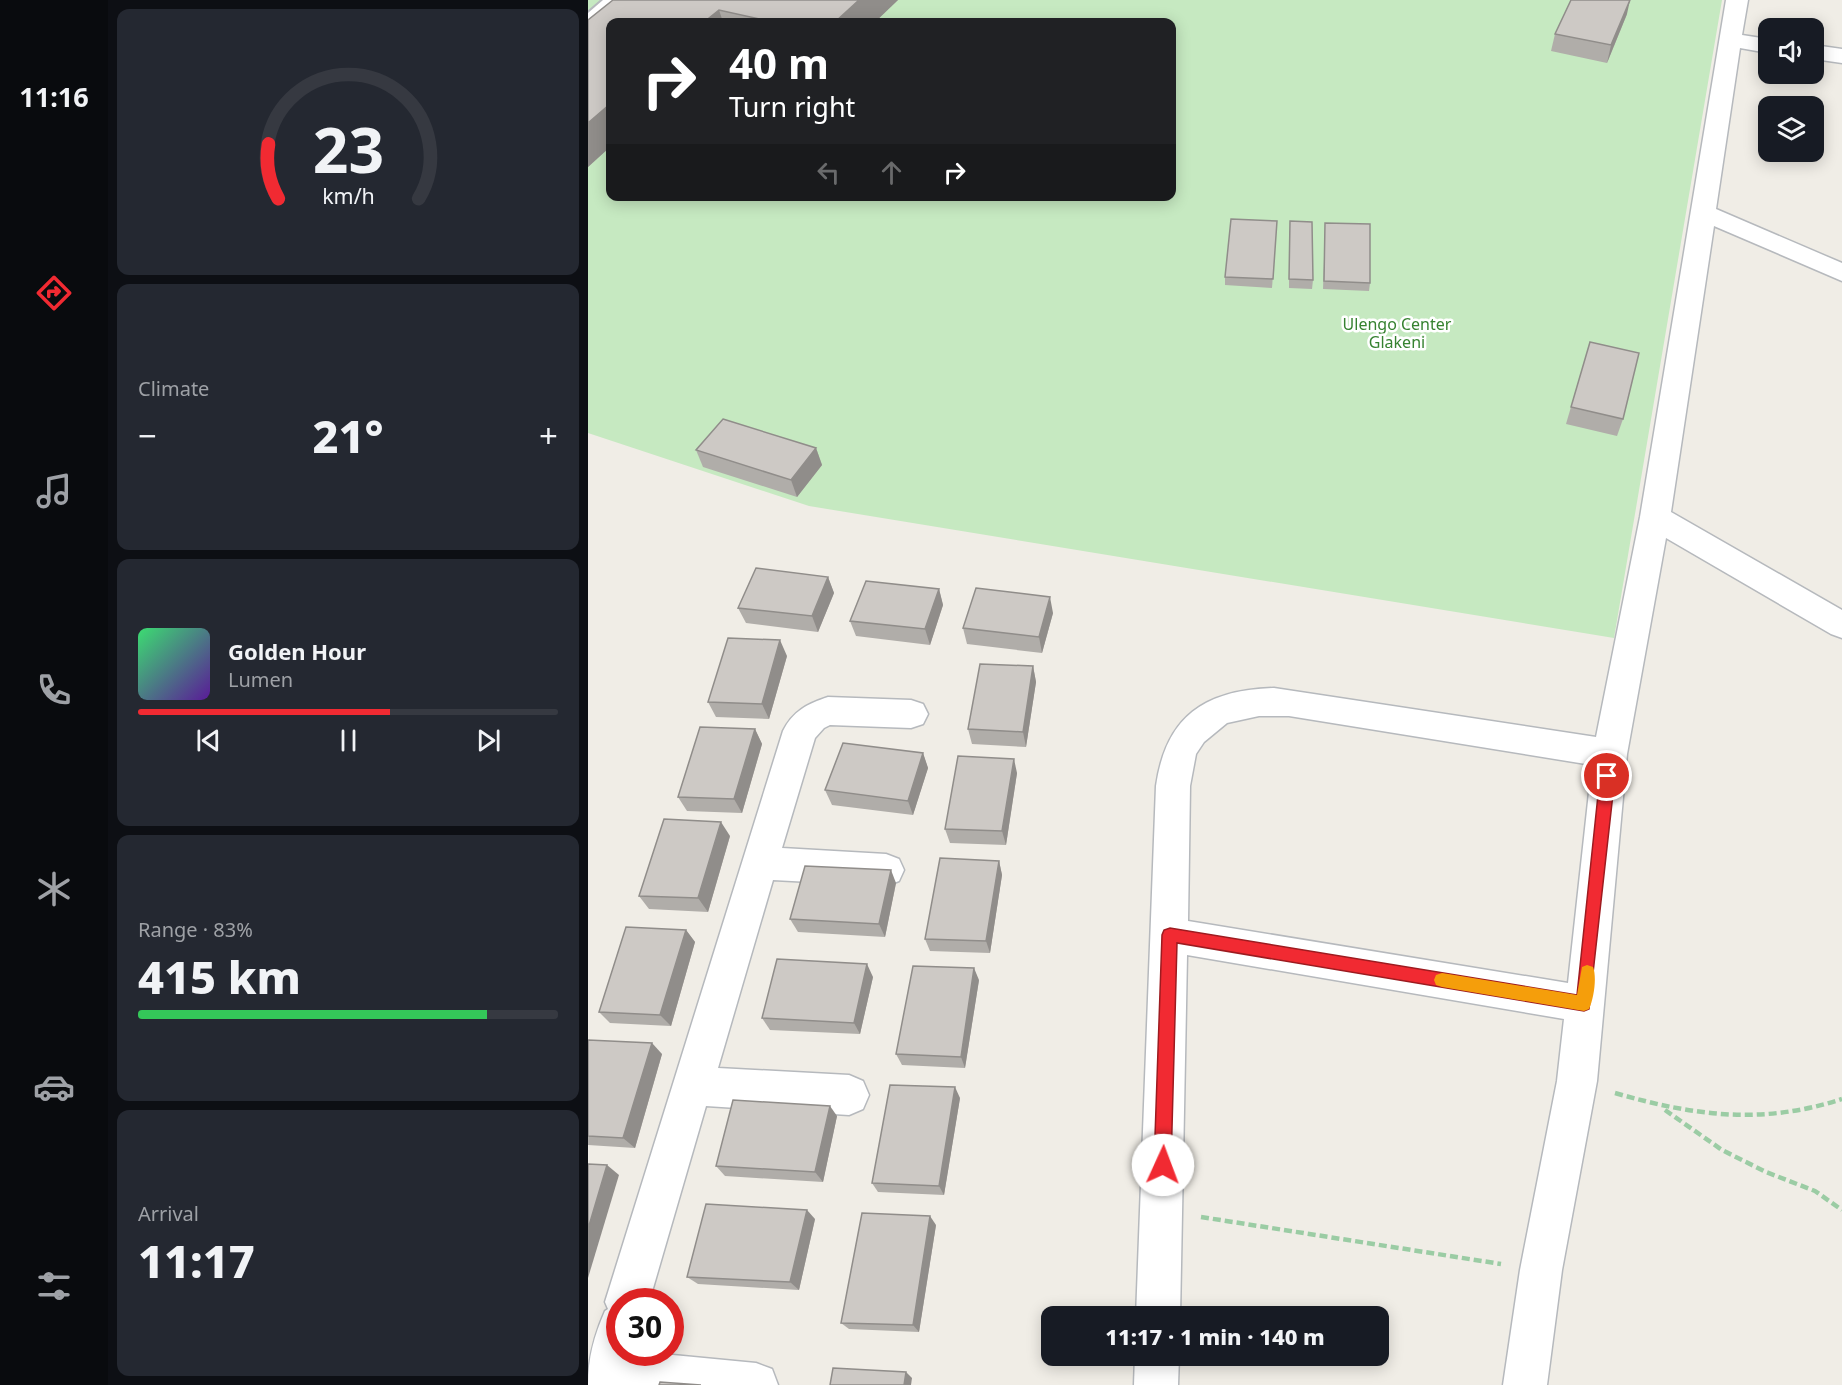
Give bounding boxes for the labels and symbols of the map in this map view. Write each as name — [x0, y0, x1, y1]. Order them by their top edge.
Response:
park label: Ulengo Center Glakeni — [1343, 313, 1452, 353]
pin — [1581, 750, 1632, 801]
position arrow — [1131, 1133, 1195, 1197]
speed limit sign: 30 — [606, 1288, 684, 1366]

